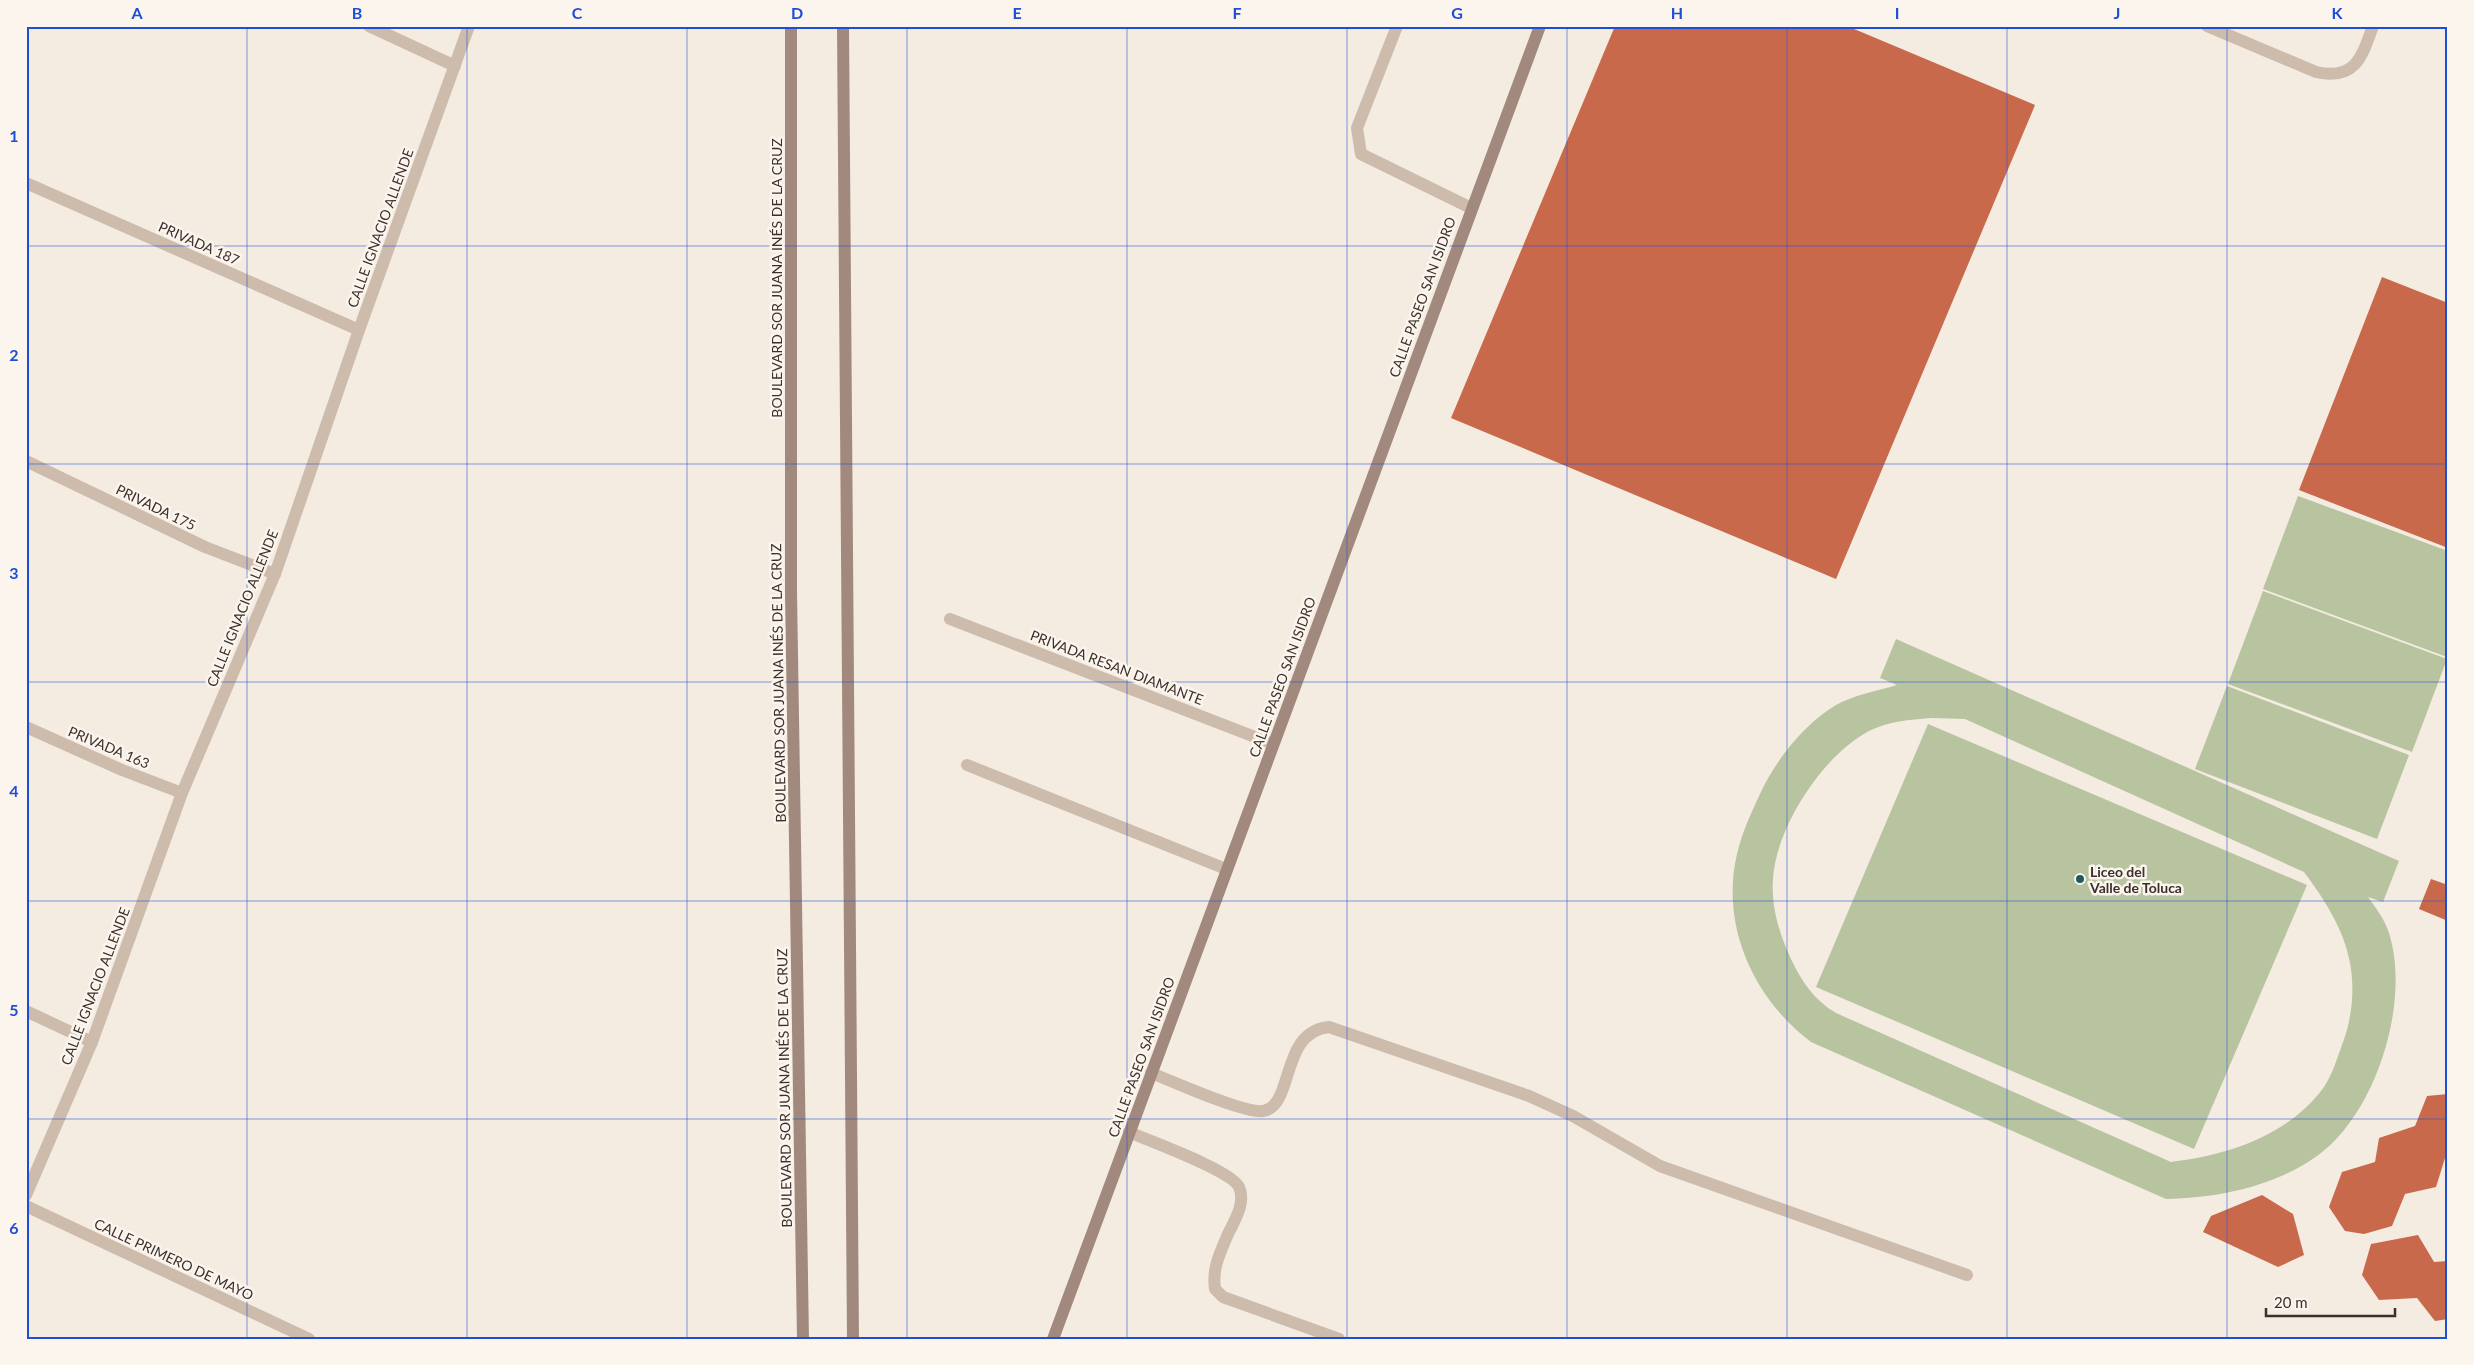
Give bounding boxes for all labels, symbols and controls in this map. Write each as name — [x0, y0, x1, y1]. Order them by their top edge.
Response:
text: A — [130, 3, 143, 22]
text: B — [352, 3, 362, 22]
text: C — [572, 3, 583, 22]
text: D — [791, 3, 803, 22]
text: E — [1012, 3, 1022, 22]
text: F — [1232, 3, 1242, 22]
text: G — [1451, 3, 1463, 22]
text: H — [1671, 3, 1683, 22]
text: I — [1895, 3, 1899, 22]
text: J — [2114, 3, 2120, 22]
text: K — [2332, 3, 2344, 22]
text: 1 — [9, 126, 19, 145]
street label: BOULEVARD SOR JUANA INÉS DE LA CRUZ — [768, 138, 785, 418]
street label: CALLE IGNACIO ALLENDE — [343, 146, 417, 310]
street label: CALLE PASEO SAN ISIDRO — [1385, 214, 1459, 380]
street label: PRIVADA 187 — [156, 218, 242, 268]
text: 2 — [9, 345, 19, 364]
street label: PRIVADA 175 — [113, 480, 199, 534]
street label: CALLE IGNACIO ALLENDE — [203, 527, 281, 689]
street label: BOULEVARD SOR JUANA INÉS DE LA CRUZ — [767, 543, 789, 823]
text: 3 — [9, 563, 19, 582]
street label: CALLE PASEO SAN ISIDRO — [1245, 594, 1319, 760]
street label: PRIVADA RESAN DIAMANTE — [1028, 626, 1206, 708]
street label: PRIVADA 163 — [66, 722, 152, 772]
text: 4 — [9, 781, 19, 800]
place label: Liceo del Valle de Toluca — [2089, 863, 2182, 896]
marker: Liceo del Valle de Toluca — [2074, 873, 2086, 885]
street label: CALLE IGNACIO ALLENDE — [57, 905, 133, 1067]
street label: BOULEVARD SOR JUANA INÉS DE LA CRUZ — [773, 948, 795, 1228]
street label: CALLE PASEO SAN ISIDRO — [1104, 974, 1178, 1140]
text: 5 — [9, 1000, 19, 1019]
street label: CALLE PRIMERO DE MAYO — [92, 1215, 256, 1303]
text: 6 — [9, 1218, 19, 1237]
scale bar — [2266, 1285, 2395, 1317]
text: 20 m — [2274, 1293, 2308, 1311]

